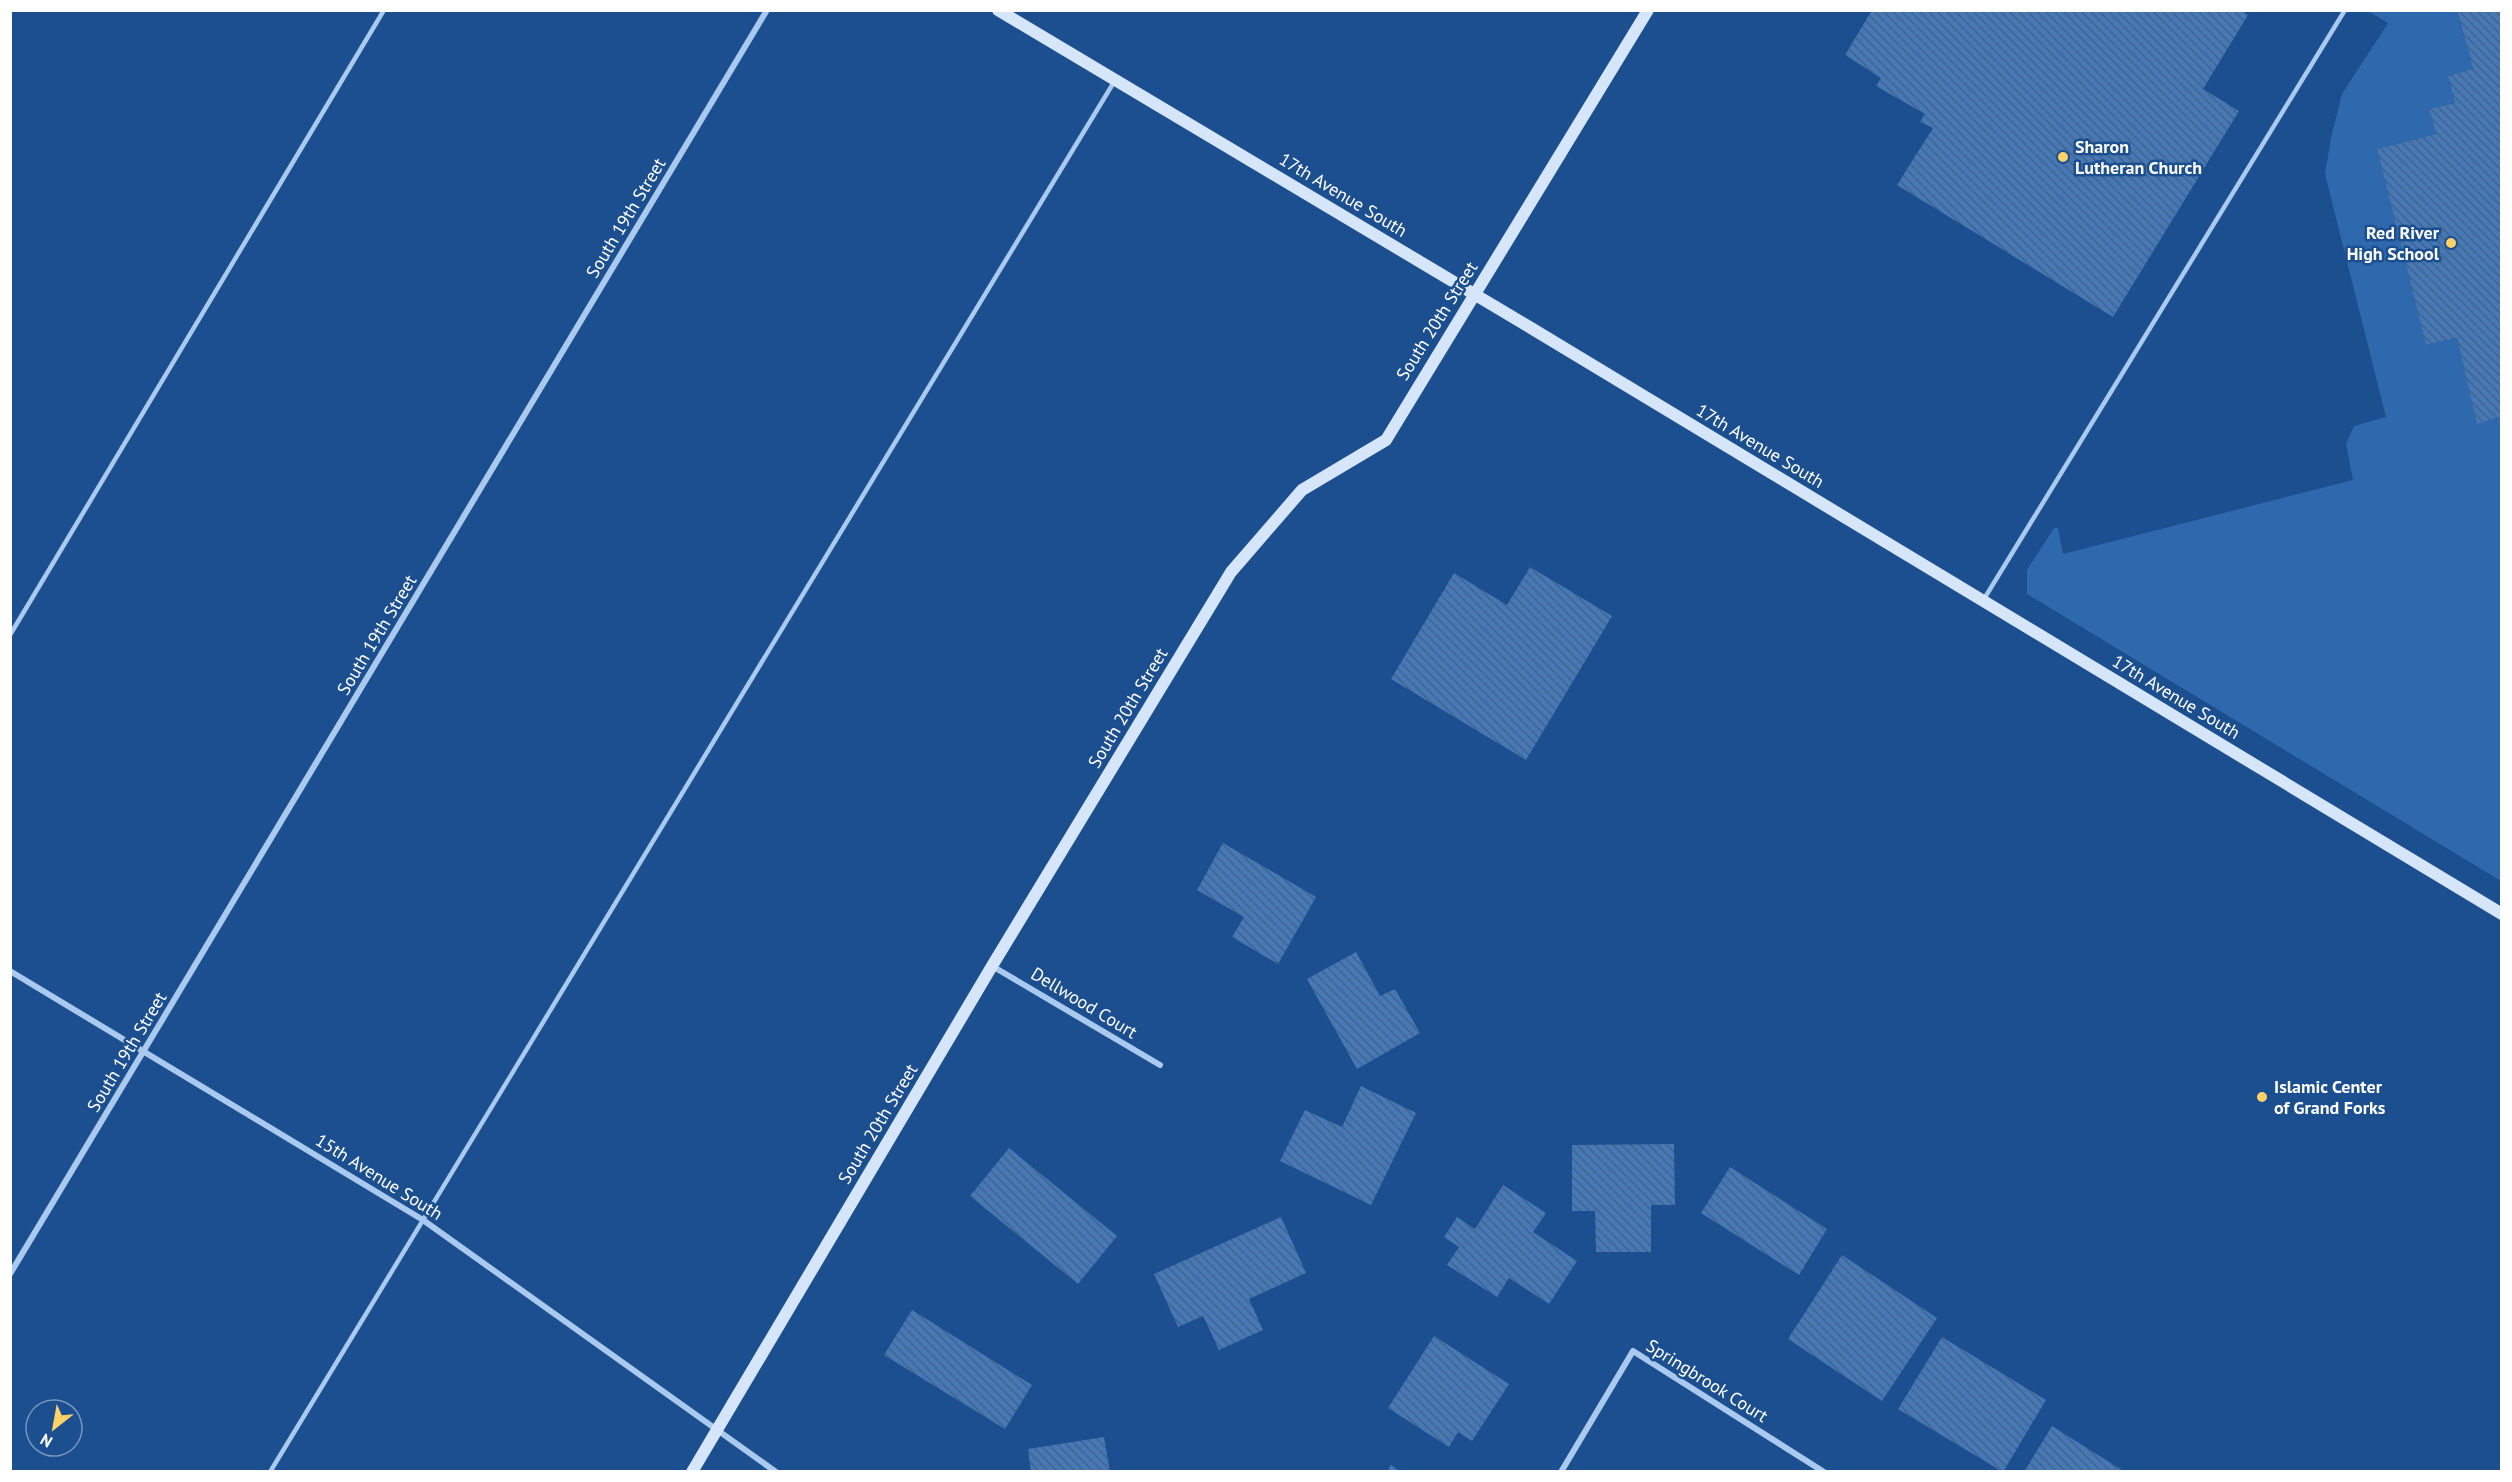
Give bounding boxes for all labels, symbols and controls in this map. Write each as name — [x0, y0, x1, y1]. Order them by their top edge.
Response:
place label: Sharon Lutheran Church — [2075, 135, 2202, 179]
street label: 17th Avenue South — [1275, 147, 1411, 242]
marker: Sharon Lutheran Church — [2056, 150, 2070, 164]
street label: South 19th Street — [581, 154, 670, 282]
place label: Red River High School — [2347, 221, 2440, 265]
marker: Red River High School — [2444, 236, 2458, 250]
street label: South 20th Street — [1391, 257, 1482, 385]
street label: 17th Avenue South — [1692, 398, 1828, 493]
street label: South 19th Street — [332, 571, 421, 699]
street label: South 20th Street — [1083, 644, 1172, 772]
street label: 17th Avenue South — [2108, 649, 2244, 744]
street label: Dellwood Court — [1027, 962, 1142, 1043]
street label: South 19th Street — [82, 988, 171, 1116]
street label: South 20th Street — [833, 1060, 922, 1188]
place label: Islamic Center of Grand Forks — [2274, 1075, 2386, 1119]
marker: Islamic Center of Grand Forks — [2255, 1090, 2269, 1104]
street label: 15th Avenue South — [311, 1128, 447, 1225]
street label: Springbrook Court — [1642, 1334, 1773, 1427]
north arrow — [24, 1398, 84, 1458]
text: N — [37, 1430, 56, 1452]

